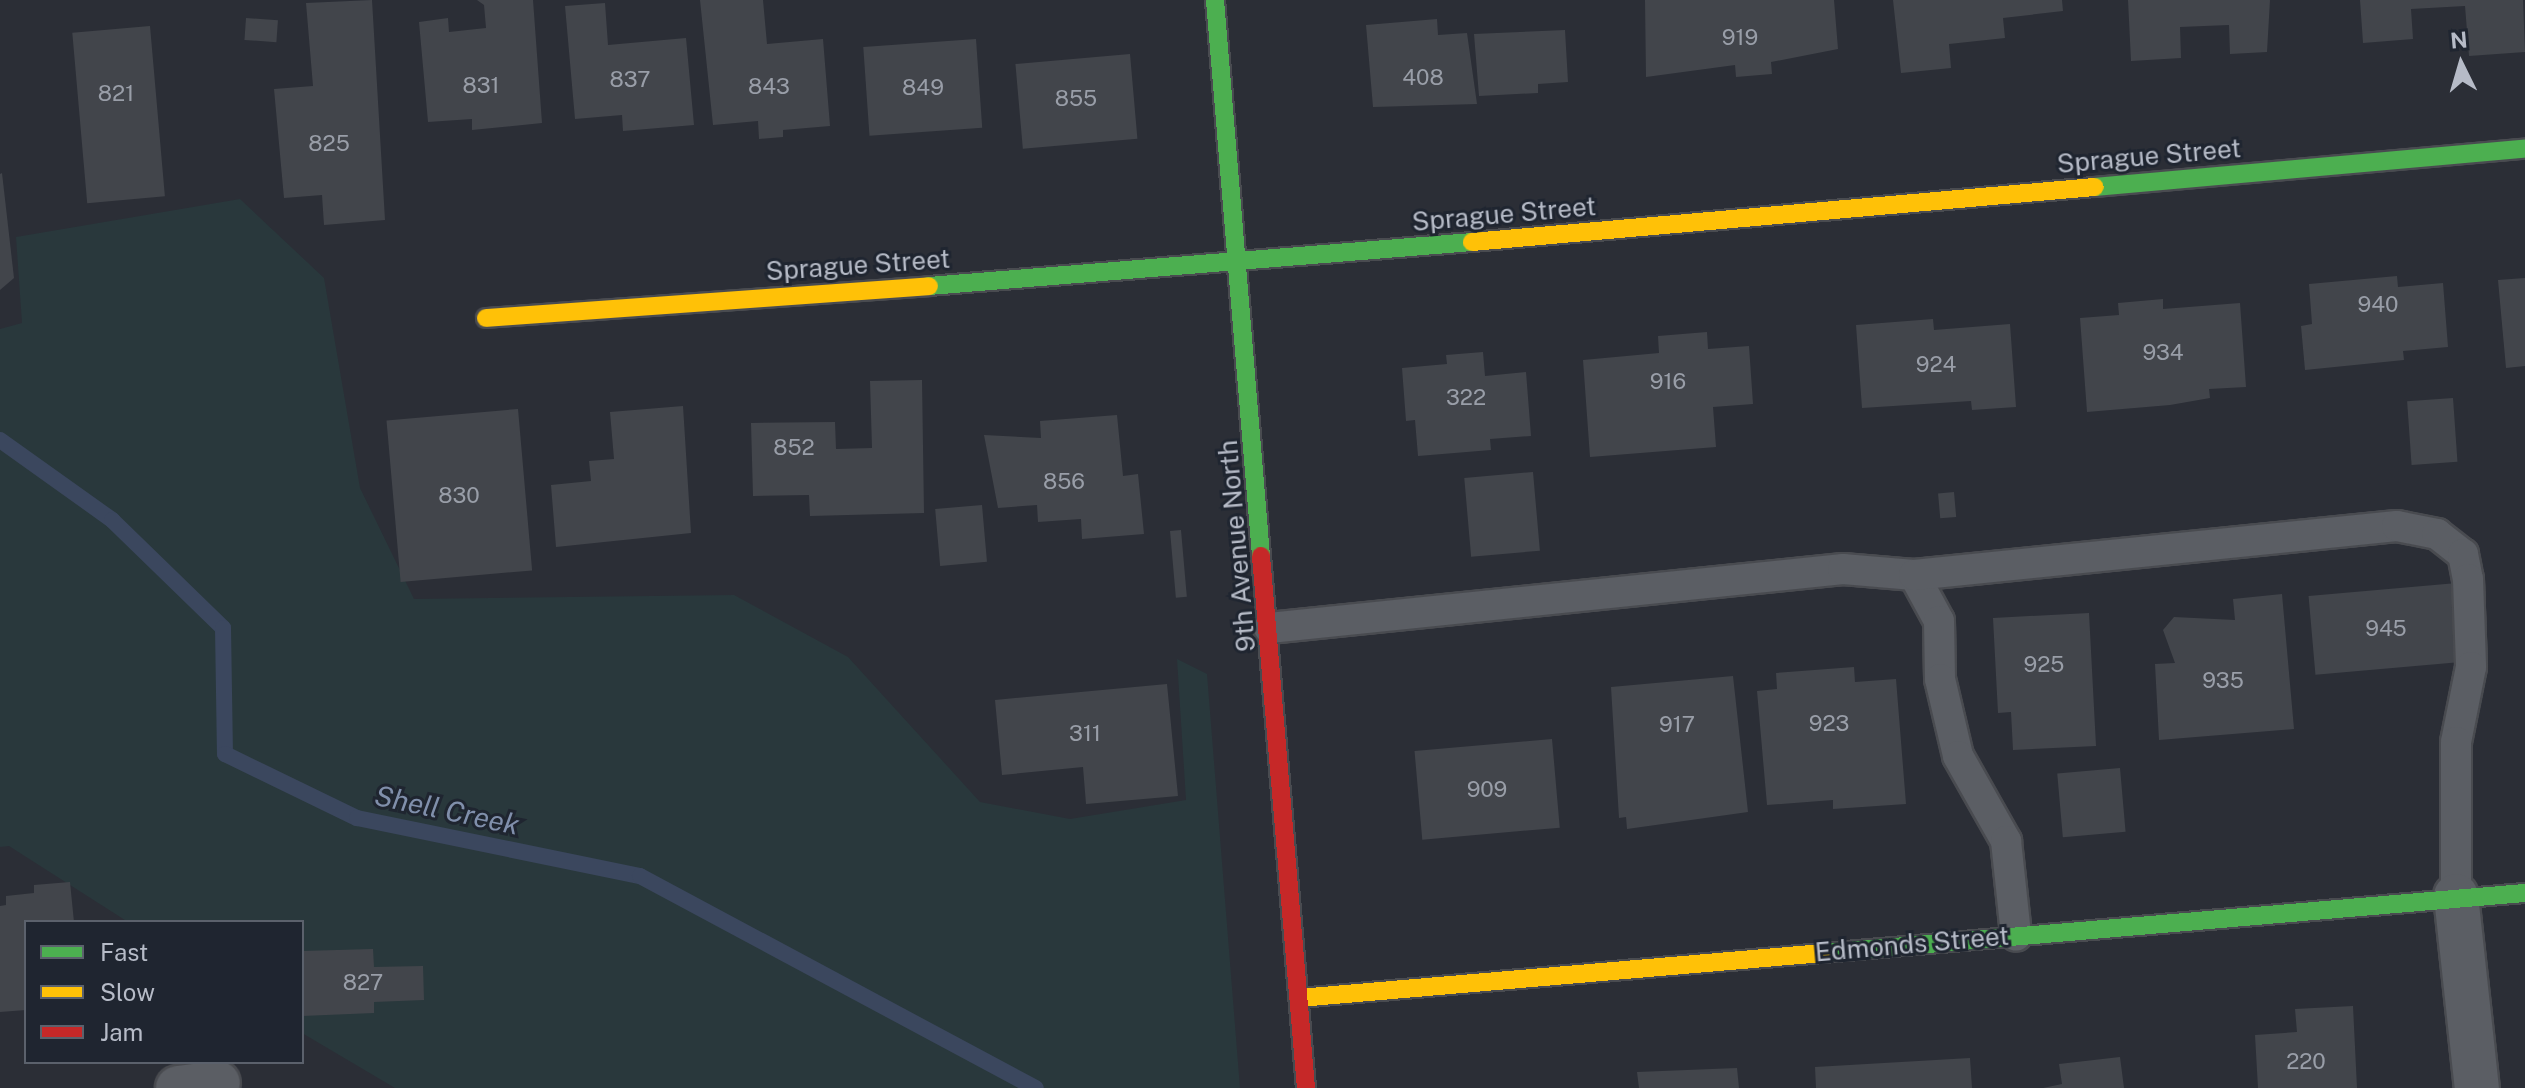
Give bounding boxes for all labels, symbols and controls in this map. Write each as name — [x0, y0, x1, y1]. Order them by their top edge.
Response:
north arrow — [2421, 24, 2501, 104]
house number: 919 — [1722, 25, 1758, 51]
text: N — [2449, 26, 2469, 54]
house number: 408 — [1402, 65, 1444, 91]
house number: 837 — [610, 67, 650, 93]
house number: 831 — [463, 73, 499, 99]
house number: 843 — [748, 74, 790, 100]
house number: 849 — [902, 75, 944, 101]
house number: 821 — [98, 81, 134, 107]
house number: 855 — [1055, 86, 1097, 112]
house number: 825 — [308, 131, 350, 157]
street label: Sprague Street — [2056, 132, 2242, 180]
street label: Sprague Street — [1411, 190, 1597, 238]
street label: Sprague Street — [765, 243, 951, 287]
house number: 940 — [2358, 292, 2398, 318]
house number: 934 — [2142, 340, 2184, 366]
house number: 924 — [1916, 352, 1956, 378]
house number: 916 — [1650, 369, 1686, 395]
house number: 322 — [1446, 385, 1486, 411]
house number: 852 — [773, 435, 815, 461]
street label: 9th Avenue North — [1212, 439, 1262, 653]
house number: 856 — [1043, 469, 1085, 495]
house number: 830 — [438, 483, 480, 509]
house number: 945 — [2365, 616, 2407, 642]
house number: 925 — [2024, 652, 2064, 678]
house number: 935 — [2202, 668, 2244, 694]
house number: 923 — [1809, 711, 1849, 737]
house number: 917 — [1659, 712, 1695, 738]
house number: 311 — [1069, 721, 1101, 747]
house number: 909 — [1467, 777, 1507, 803]
water label: Shell Creek — [372, 778, 522, 842]
legend — [24, 920, 304, 1064]
street label: Edmonds Street — [1814, 920, 2010, 968]
text: Fast — [100, 938, 148, 966]
house number: 827 — [343, 970, 383, 996]
text: Slow — [100, 978, 155, 1006]
text: Jam — [100, 1018, 143, 1046]
house number: 220 — [2286, 1049, 2326, 1075]

